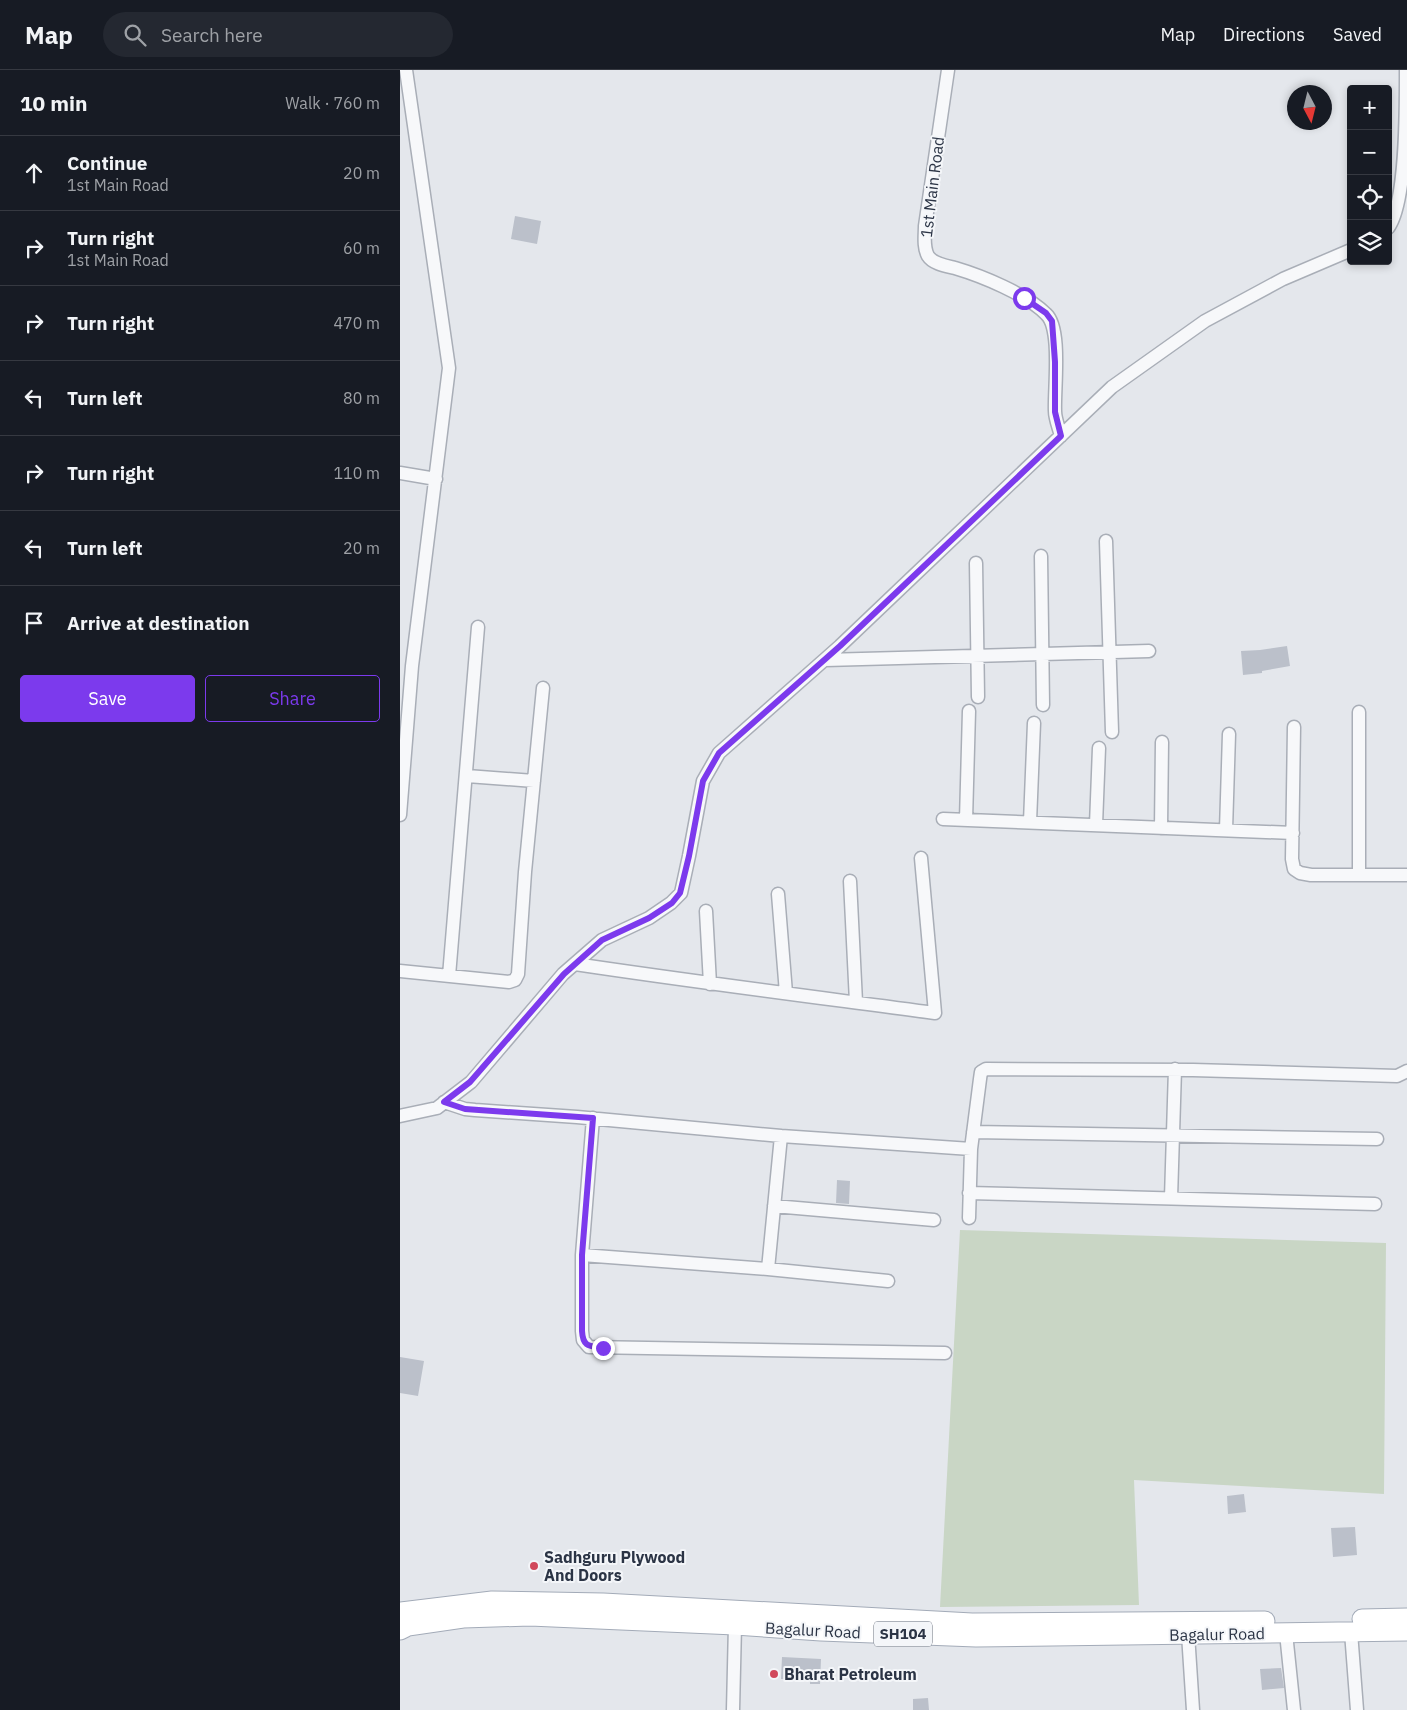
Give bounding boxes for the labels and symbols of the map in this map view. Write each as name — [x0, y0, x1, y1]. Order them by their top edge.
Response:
north arrow — [1287, 85, 1332, 130]
street label: 1st Main Road — [916, 135, 948, 239]
route start — [1013, 287, 1036, 310]
route end — [592, 1337, 615, 1360]
place label: Sadhguru Plywood And Doors — [544, 1547, 685, 1585]
marker: Sadhguru Plywood And Doors — [528, 1560, 540, 1572]
street label: Bagalur Road — [765, 1618, 861, 1642]
road number: SH104 — [874, 1622, 932, 1646]
street label: Bagalur Road — [1169, 1623, 1265, 1645]
place label: Bharat Petroleum — [784, 1664, 917, 1684]
marker: Bharat Petroleum — [768, 1668, 780, 1680]

